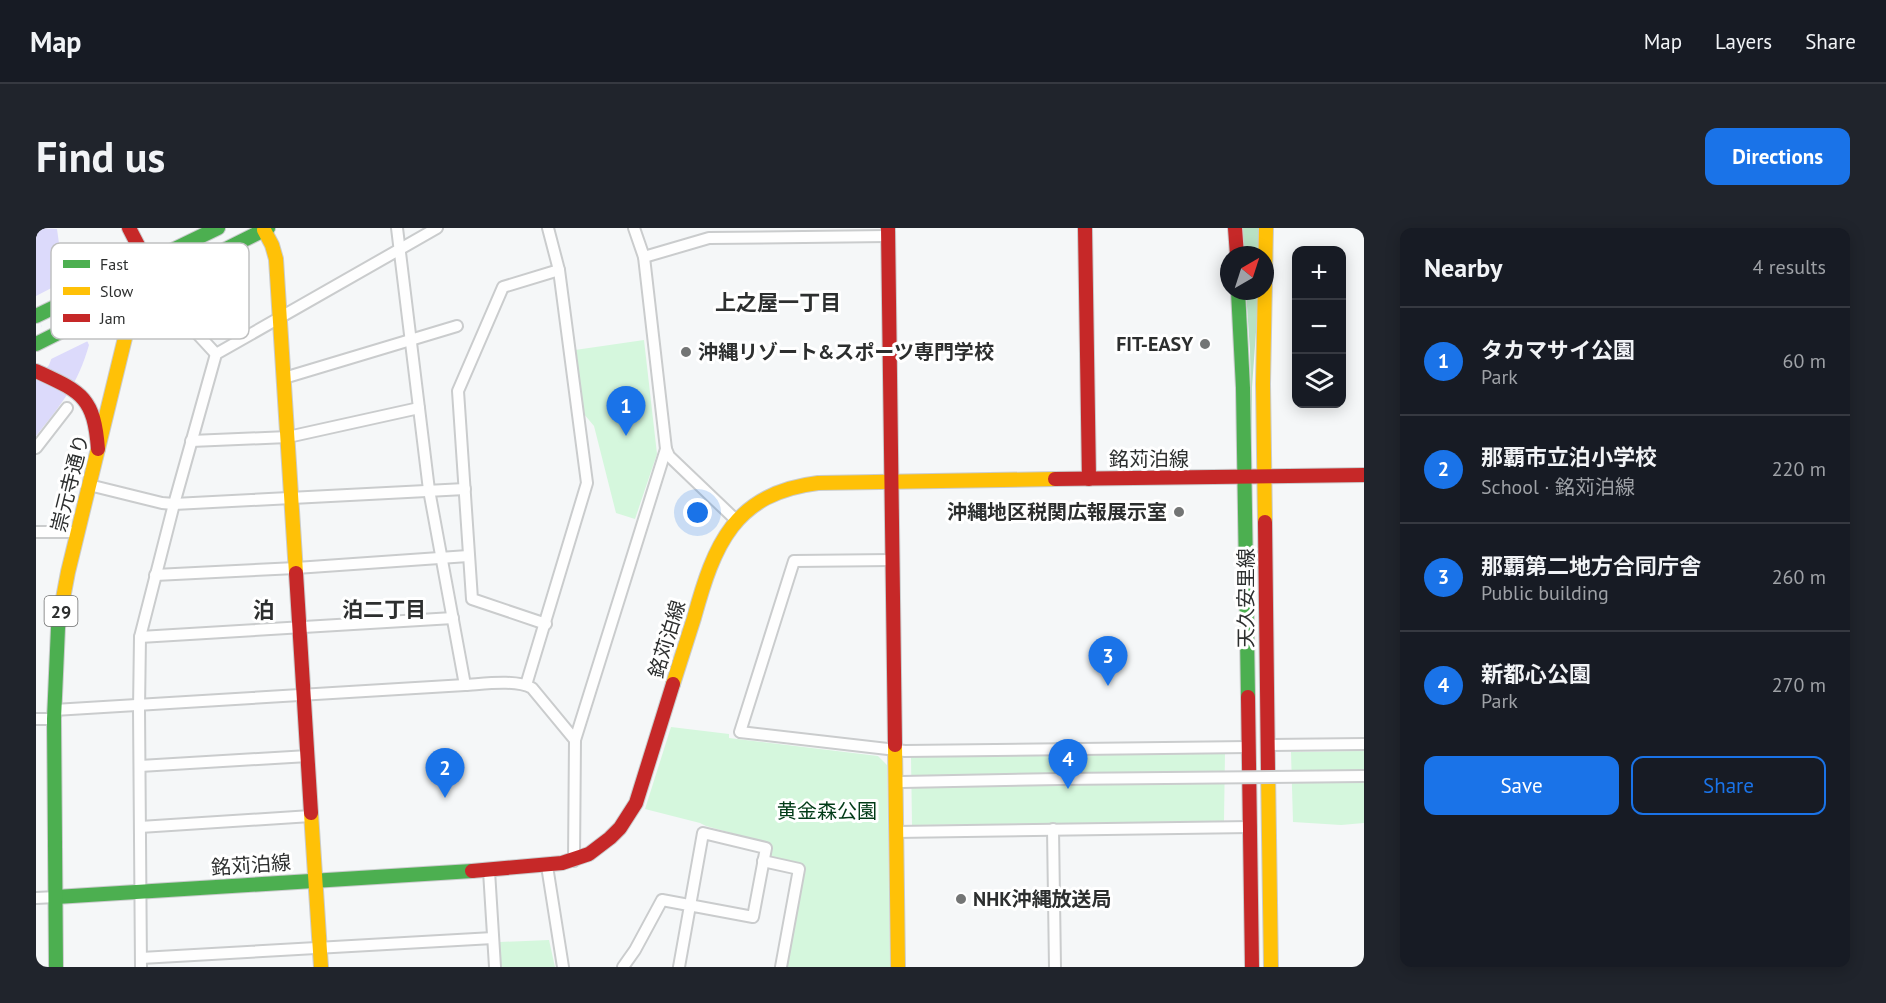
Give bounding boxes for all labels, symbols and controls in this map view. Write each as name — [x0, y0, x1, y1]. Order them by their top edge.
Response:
text: Map — [30, 23, 81, 60]
text: Map — [1644, 28, 1682, 55]
text: Layers — [1715, 28, 1772, 55]
text: Share — [1805, 28, 1856, 55]
button: Directions — [1705, 128, 1850, 185]
text: Find us — [36, 129, 165, 184]
legend — [51, 243, 249, 339]
north arrow — [1220, 246, 1274, 300]
map controls — [1292, 246, 1346, 408]
button: + — [1292, 246, 1346, 300]
text: Nearby — [1424, 251, 1502, 284]
text: Fast — [100, 254, 129, 274]
text: 4 results — [1753, 254, 1826, 280]
text: Slow — [100, 281, 134, 301]
district label: 上之屋一丁目 — [715, 289, 841, 316]
button: − — [1292, 300, 1346, 354]
text: Jam — [99, 308, 126, 328]
place label: FIT-EASY — [1116, 331, 1193, 357]
text: タカマサイ公園 — [1481, 336, 1635, 364]
marker: FIT-EASY — [1198, 337, 1212, 351]
place label: 沖縄リゾート&スポーツ専門学校 — [698, 339, 994, 365]
marker: 沖縄リゾート&スポーツ専門学校 — [679, 345, 693, 359]
text: 1 — [1438, 348, 1449, 374]
text: 60 m — [1783, 348, 1826, 374]
button: layers — [1292, 354, 1346, 408]
text: Park — [1481, 364, 1518, 390]
pin: 1 — [606, 386, 646, 436]
street label: 崇元寺通り — [45, 431, 95, 535]
text: 那覇市立泊小学校 — [1481, 443, 1657, 471]
street label: 銘苅泊線 — [1109, 446, 1189, 472]
text: 2 — [1438, 456, 1449, 482]
text: 220 m — [1772, 456, 1826, 482]
text: School · 銘苅泊線 — [1481, 474, 1635, 500]
your location — [683, 498, 712, 527]
place label: 沖縄地区税関広報展示室 — [947, 499, 1167, 525]
marker: 沖縄地区税関広報展示室 — [1172, 505, 1186, 519]
street label: 天久安里線 — [1233, 548, 1259, 648]
text: 那覇第二地方合同庁舎 — [1481, 552, 1701, 580]
text: 3 — [1438, 564, 1449, 590]
text: 260 m — [1772, 564, 1826, 590]
text: Public building — [1481, 580, 1609, 606]
road number: 29 — [45, 596, 78, 626]
district label: 泊 — [253, 596, 275, 624]
district label: 泊二丁目 — [342, 596, 426, 623]
street label: 銘苅泊線 — [643, 597, 691, 681]
pin: 3 — [1088, 636, 1128, 686]
text: 新都心公園 — [1481, 660, 1591, 688]
text: 4 — [1438, 672, 1449, 698]
text: 270 m — [1772, 672, 1826, 698]
text: Park — [1481, 688, 1518, 714]
pin: 4 — [1048, 740, 1088, 789]
pin: 2 — [426, 748, 464, 798]
button: Save — [1424, 756, 1619, 815]
button: Share — [1631, 756, 1826, 815]
park label: 黄金森公園 — [777, 798, 877, 824]
street label: 銘苅泊線 — [210, 849, 292, 881]
place label: NHK沖縄放送局 — [973, 886, 1112, 912]
marker: NHK沖縄放送局 — [954, 892, 968, 906]

